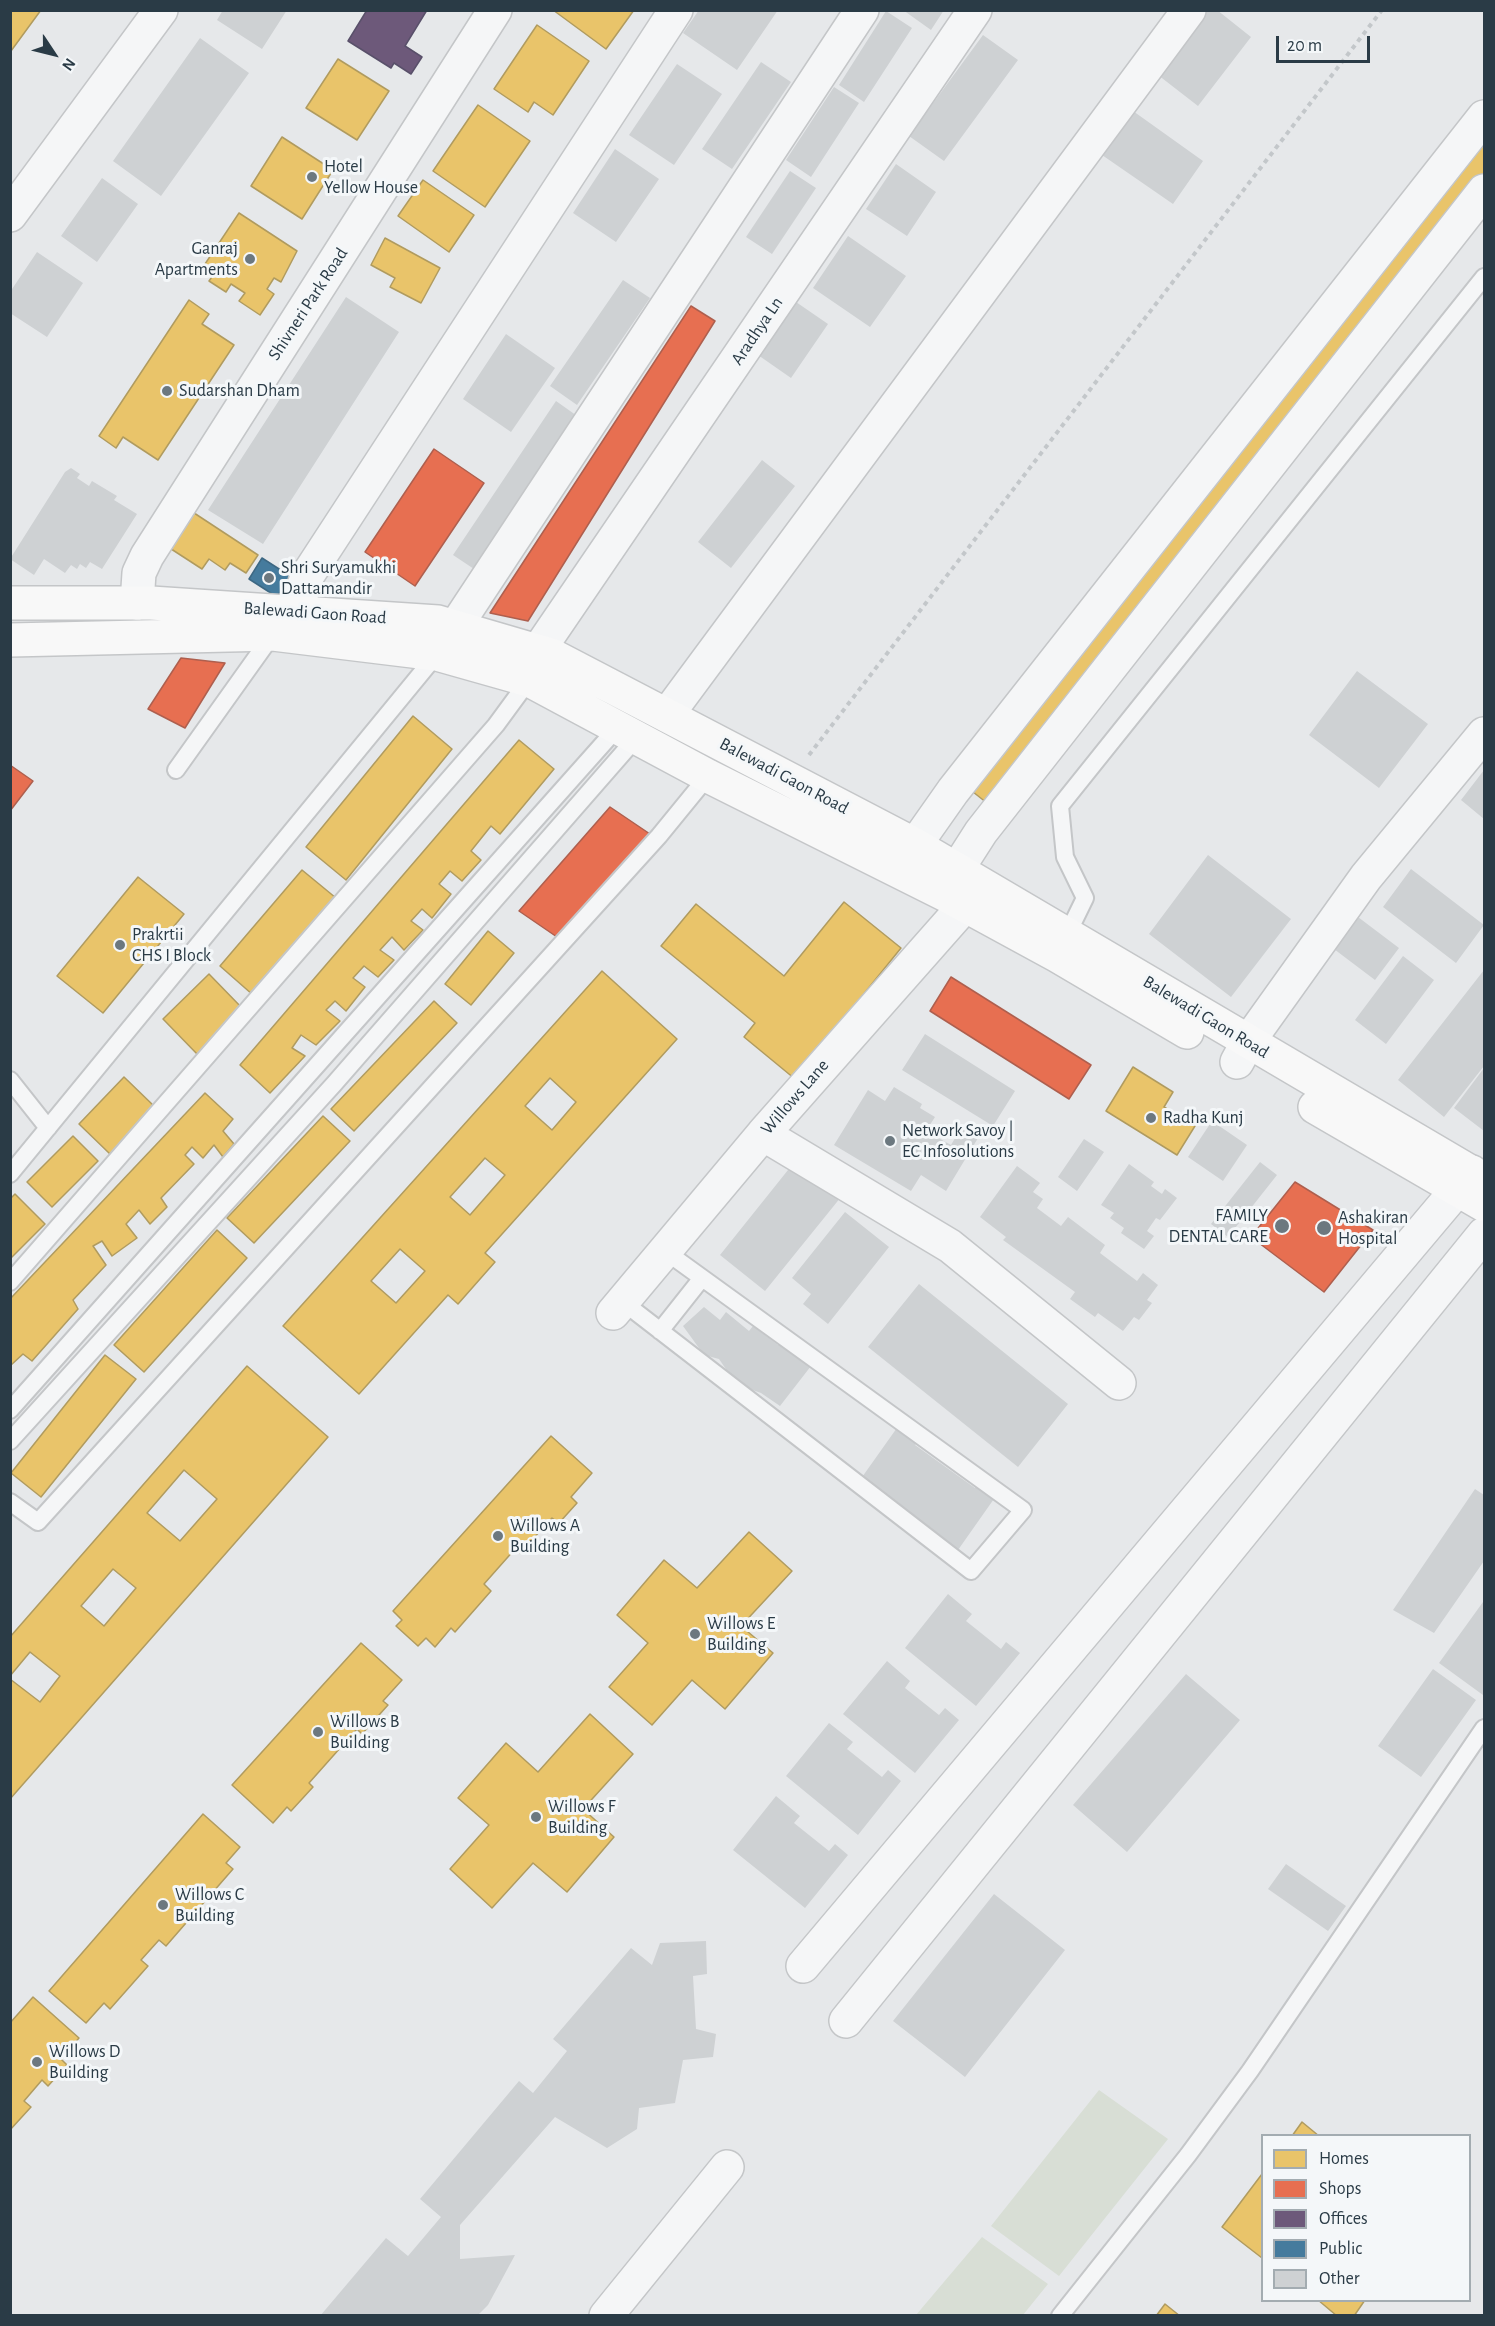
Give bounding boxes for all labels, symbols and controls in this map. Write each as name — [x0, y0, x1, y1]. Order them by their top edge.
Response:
north arrow — [24, 24, 84, 84]
scale bar — [1279, 24, 1374, 62]
text: 20 m — [1287, 37, 1322, 55]
text: N — [59, 55, 78, 73]
place label: Hotel Yellow House — [324, 156, 418, 198]
marker: Hotel Yellow House — [305, 170, 319, 184]
place label: Ganraj Apartments — [155, 238, 238, 280]
street label: Shivneri Park Road — [263, 244, 353, 364]
marker: Ganraj Apartments — [243, 252, 257, 266]
street label: Aradhya Ln — [726, 293, 788, 369]
place label: Sudarshan Dham — [179, 380, 300, 402]
marker: Sudarshan Dham — [160, 384, 174, 398]
place label: Shri Suryamukhi Dattamandir — [281, 557, 396, 600]
marker: Shri Suryamukhi Dattamandir — [262, 571, 276, 585]
street label: Balewadi Gaon Road — [243, 597, 387, 629]
street label: Balewadi Gaon Road — [716, 733, 852, 819]
place label: Prakrtii CHS I Block — [132, 924, 211, 966]
marker: Prakrtii CHS I Block — [113, 938, 127, 952]
street label: Balewadi Gaon Road — [1139, 971, 1273, 1063]
street label: Willows Lane — [756, 1055, 834, 1139]
place label: Radha Kunj — [1163, 1107, 1244, 1129]
marker: Radha Kunj — [1144, 1111, 1158, 1125]
place label: Network Savoy | EC Infosolutions — [902, 1120, 1014, 1162]
marker: Network Savoy | EC Infosolutions — [883, 1134, 897, 1148]
place label: FAMILY DENTAL CARE — [1169, 1205, 1268, 1248]
place label: Ashakiran Hospital — [1338, 1207, 1408, 1250]
marker: FAMILY DENTAL CARE — [1273, 1217, 1291, 1235]
marker: Ashakiran Hospital — [1315, 1219, 1333, 1237]
place label: Willows A Building — [510, 1515, 580, 1558]
marker: Willows A Building — [491, 1529, 505, 1543]
place label: Willows E Building — [707, 1613, 775, 1656]
marker: Willows E Building — [688, 1627, 702, 1641]
place label: Willows B Building — [330, 1711, 399, 1754]
marker: Willows B Building — [311, 1725, 325, 1739]
place label: Willows F Building — [548, 1796, 615, 1838]
marker: Willows F Building — [529, 1810, 543, 1824]
place label: Willows C Building — [175, 1884, 244, 1926]
marker: Willows C Building — [156, 1898, 170, 1912]
place label: Willows D Building — [49, 2041, 120, 2084]
marker: Willows D Building — [30, 2055, 44, 2069]
legend — [1261, 2134, 1471, 2302]
text: Homes — [1319, 2150, 1369, 2168]
text: Shops — [1319, 2180, 1361, 2198]
text: Offices — [1319, 2210, 1368, 2228]
text: Public — [1319, 2240, 1362, 2258]
text: Other — [1319, 2270, 1360, 2288]

